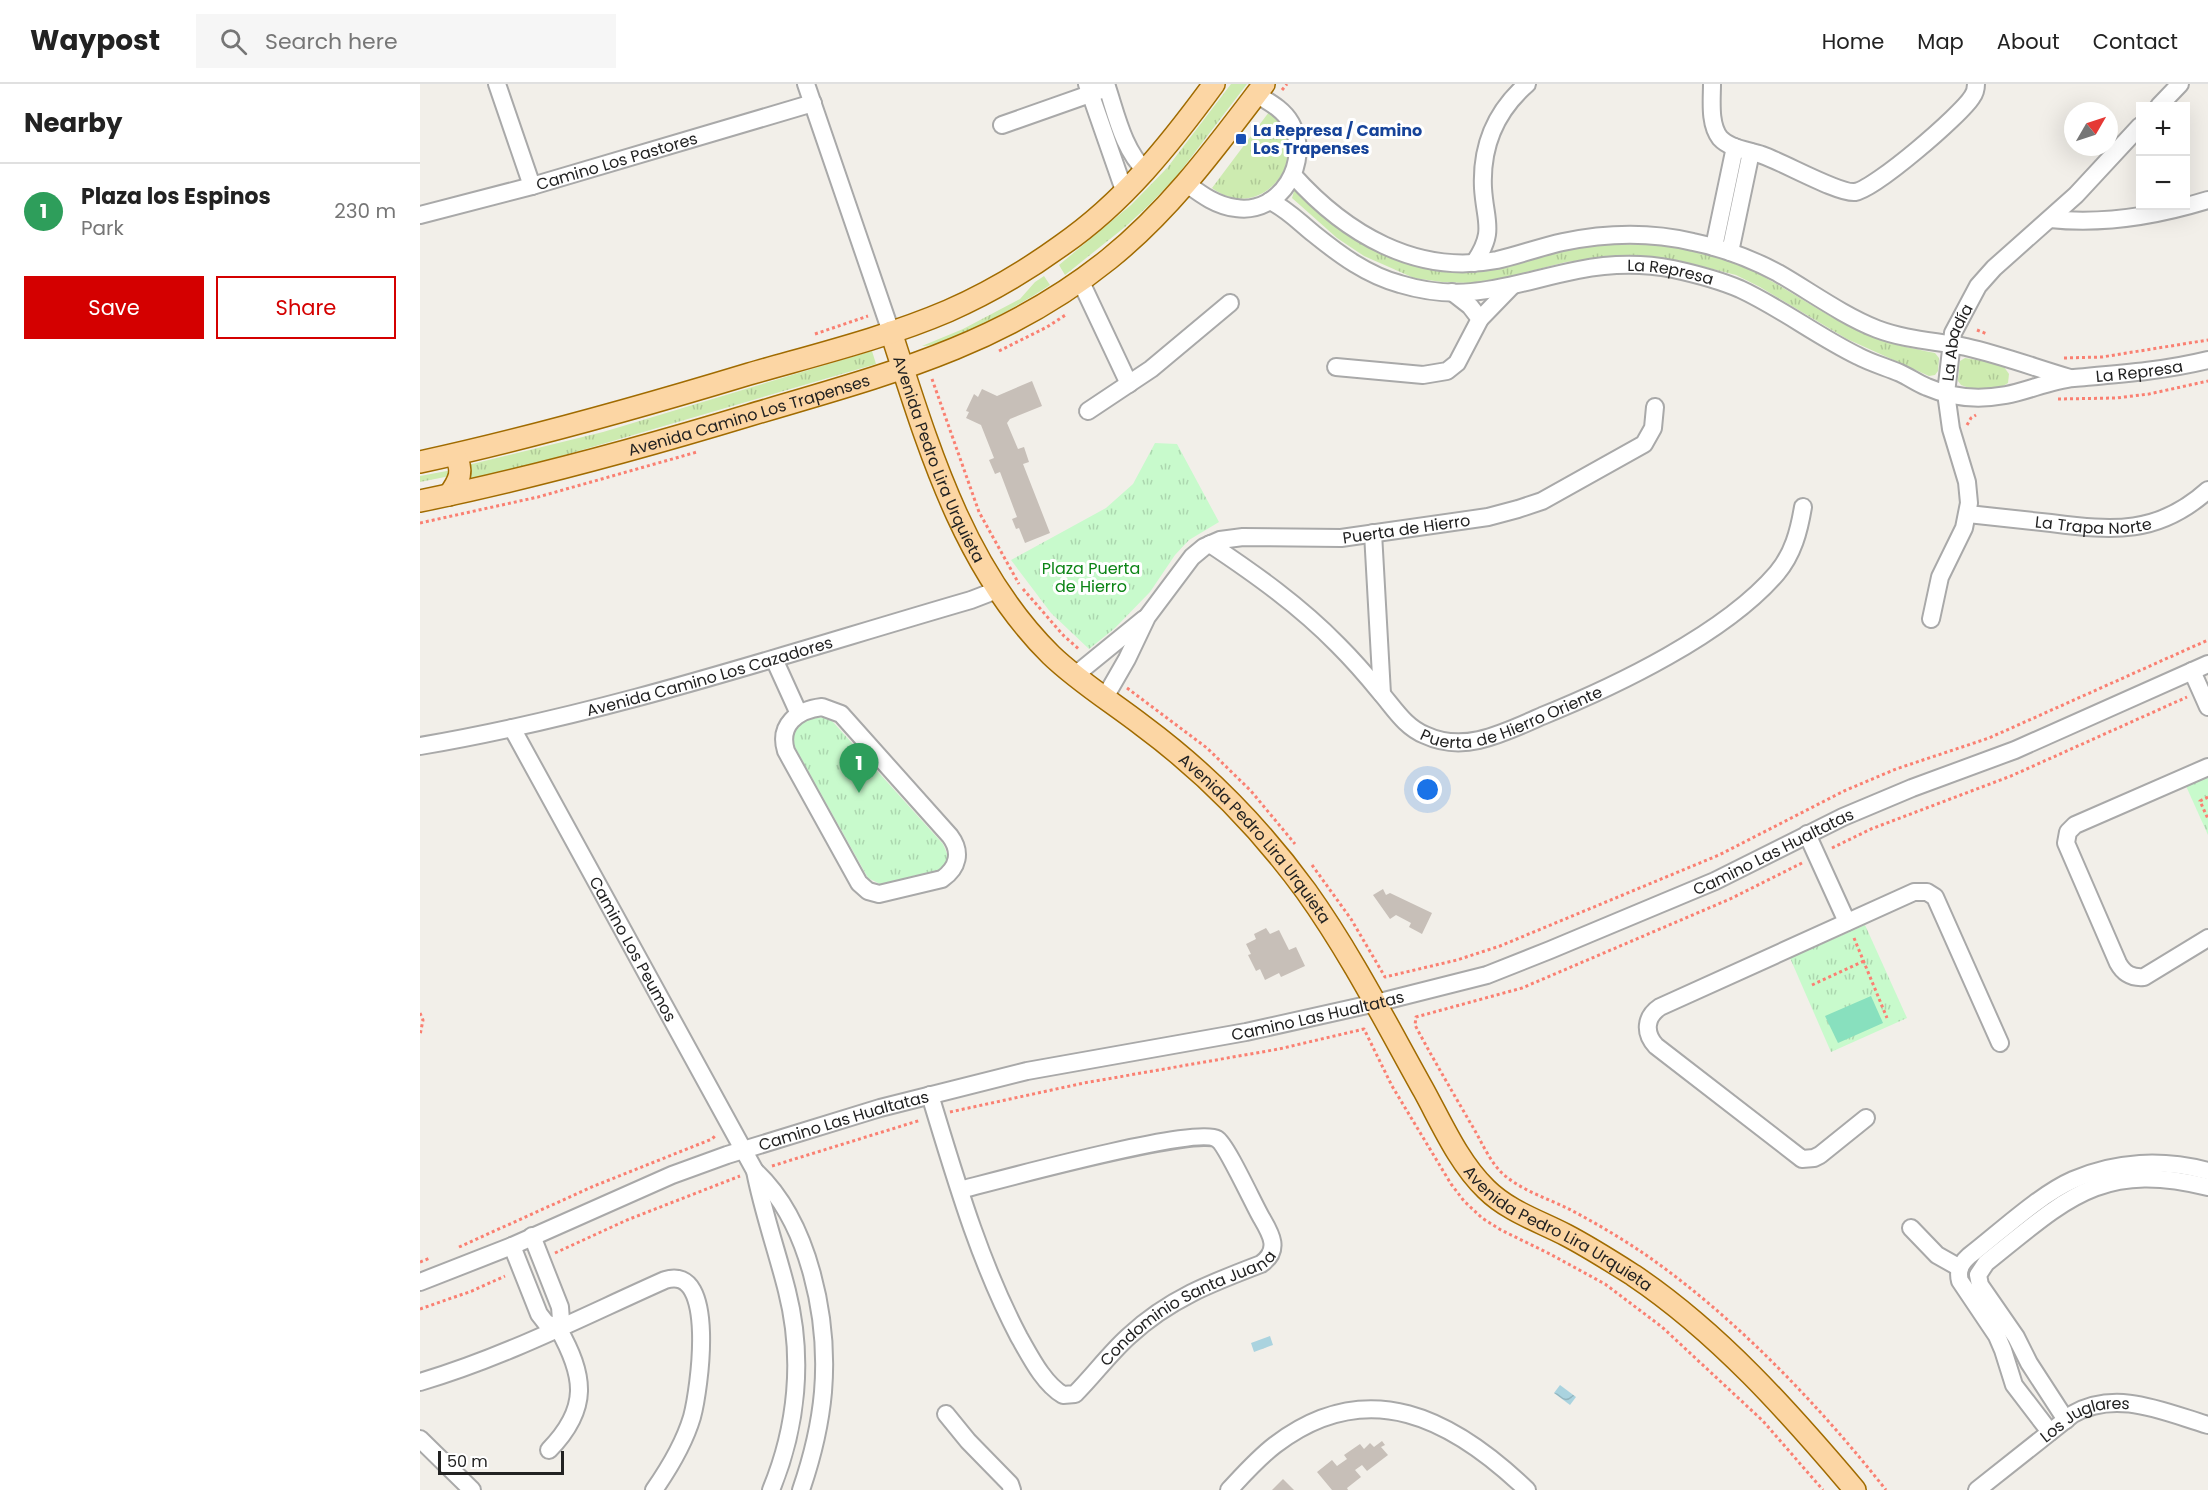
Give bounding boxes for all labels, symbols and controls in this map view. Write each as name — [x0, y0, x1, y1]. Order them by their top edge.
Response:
search box — [196, 14, 616, 68]
text: Waypost — [30, 21, 160, 60]
icon: search — [217, 25, 250, 58]
text: Search here — [265, 26, 398, 57]
text: Home — [1822, 27, 1884, 56]
text: Map — [1917, 27, 1964, 56]
text: About — [1997, 27, 2060, 56]
text: Contact — [2093, 27, 2178, 56]
north arrow — [2064, 102, 2118, 156]
map controls — [2136, 102, 2190, 210]
button: + — [2136, 102, 2190, 156]
text: Nearby — [24, 105, 122, 141]
place label: La Represa / Camino Los Trapenses — [1253, 119, 1422, 160]
street label: Camino Los Pastores — [533, 126, 700, 196]
marker: La Represa / Camino Los Trapenses — [1234, 132, 1248, 146]
button: − — [2136, 156, 2190, 210]
text: Plaza los Espinos — [81, 181, 271, 212]
text: 1 — [40, 197, 47, 225]
text: 230 m — [334, 197, 396, 225]
text: Park — [81, 214, 124, 242]
street label: La Represa — [1627, 253, 1717, 290]
button: Save — [24, 276, 204, 339]
button: Share — [216, 276, 396, 339]
street label: La Abadía — [1936, 300, 1978, 382]
street label: Avenida Pedro Lira Urquieta — [888, 353, 990, 567]
street label: La Represa — [2095, 354, 2185, 388]
street label: Avenida Camino Los Trapenses — [625, 368, 873, 461]
street label: Puerta de Hierro — [1341, 508, 1472, 549]
street label: La Trapa Norte — [2034, 510, 2154, 540]
park label: Plaza Puerta de Hierro — [1042, 557, 1140, 598]
street label: Avenida Camino Los Cazadores — [584, 630, 835, 722]
street label: Puerta de Hierro Oriente — [1417, 680, 1606, 754]
pin: 1 — [840, 744, 878, 793]
street label: Avenida Pedro Lira Urquieta — [1174, 748, 1336, 928]
your location — [1413, 775, 1442, 804]
street label: Camino Las Hualtatas — [1689, 802, 1857, 900]
street label: Camino Los Peumos — [584, 872, 682, 1026]
street label: Camino Las Hualtatas — [1229, 985, 1407, 1046]
street label: Camino Las Hualtatas — [756, 1085, 931, 1156]
street label: Avenida Pedro Lira Urquieta — [1458, 1161, 1657, 1297]
street label: Condominio Santa Juana — [1094, 1246, 1281, 1371]
street label: Los Juglares — [2035, 1391, 2131, 1448]
scale bar — [438, 1448, 564, 1476]
text: 50 m — [447, 1450, 488, 1473]

